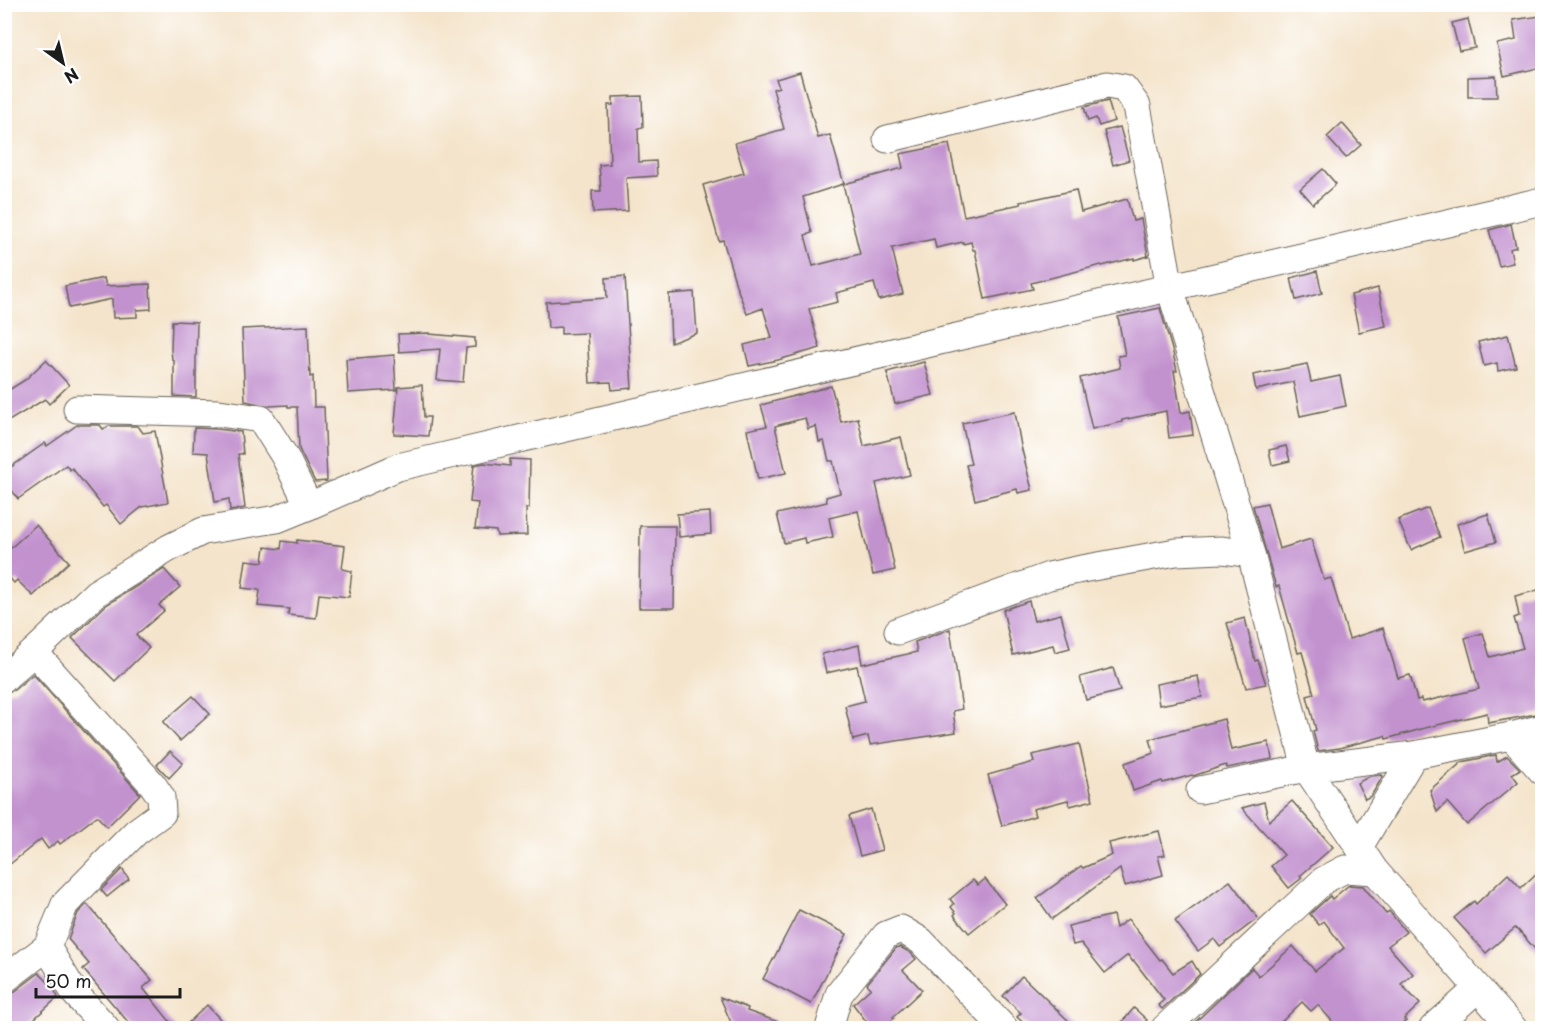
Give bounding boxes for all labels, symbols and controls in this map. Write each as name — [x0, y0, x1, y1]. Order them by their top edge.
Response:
north arrow — [33, 33, 93, 93]
text: N — [60, 63, 84, 90]
scale bar — [36, 961, 180, 999]
text: 50 m — [45, 967, 92, 994]

